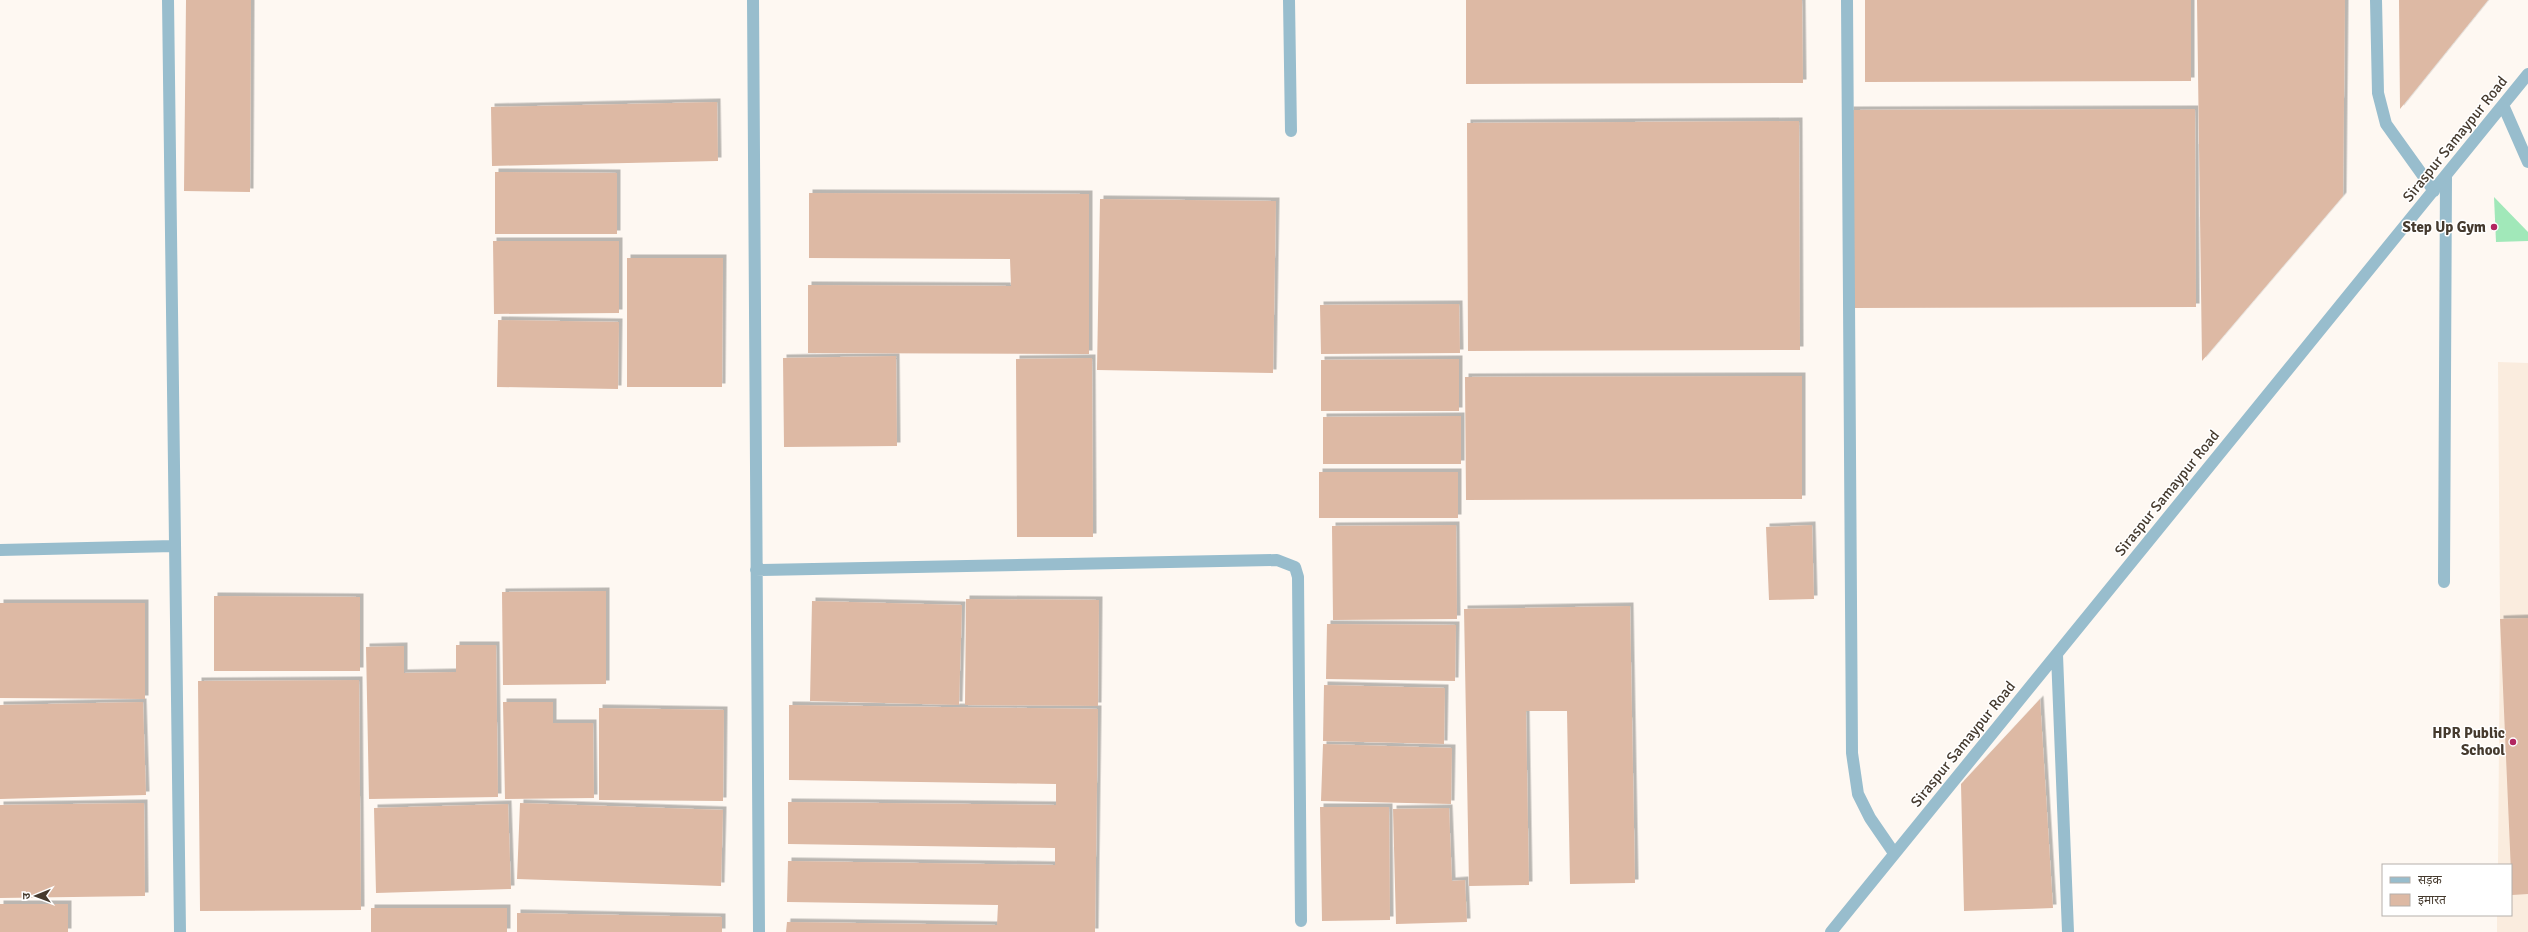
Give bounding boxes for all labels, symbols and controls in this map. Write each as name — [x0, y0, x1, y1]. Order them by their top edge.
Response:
street label: Siraspur Samaypur Road — [2399, 73, 2511, 205]
place label: Step Up Gym — [2403, 218, 2486, 236]
marker: Step Up Gym — [2489, 222, 2499, 232]
street label: Siraspur Samaypur Road — [2111, 427, 2223, 559]
street label: Siraspur Samaypur Road — [1907, 678, 2019, 810]
place label: HPR Public School — [2432, 724, 2505, 759]
marker: HPR Public School — [2508, 737, 2518, 747]
legend — [2382, 864, 2512, 916]
text: सड़क — [2418, 873, 2443, 888]
north arrow — [16, 876, 56, 916]
text: उ — [20, 892, 33, 899]
text: इमारत — [2418, 893, 2447, 908]

